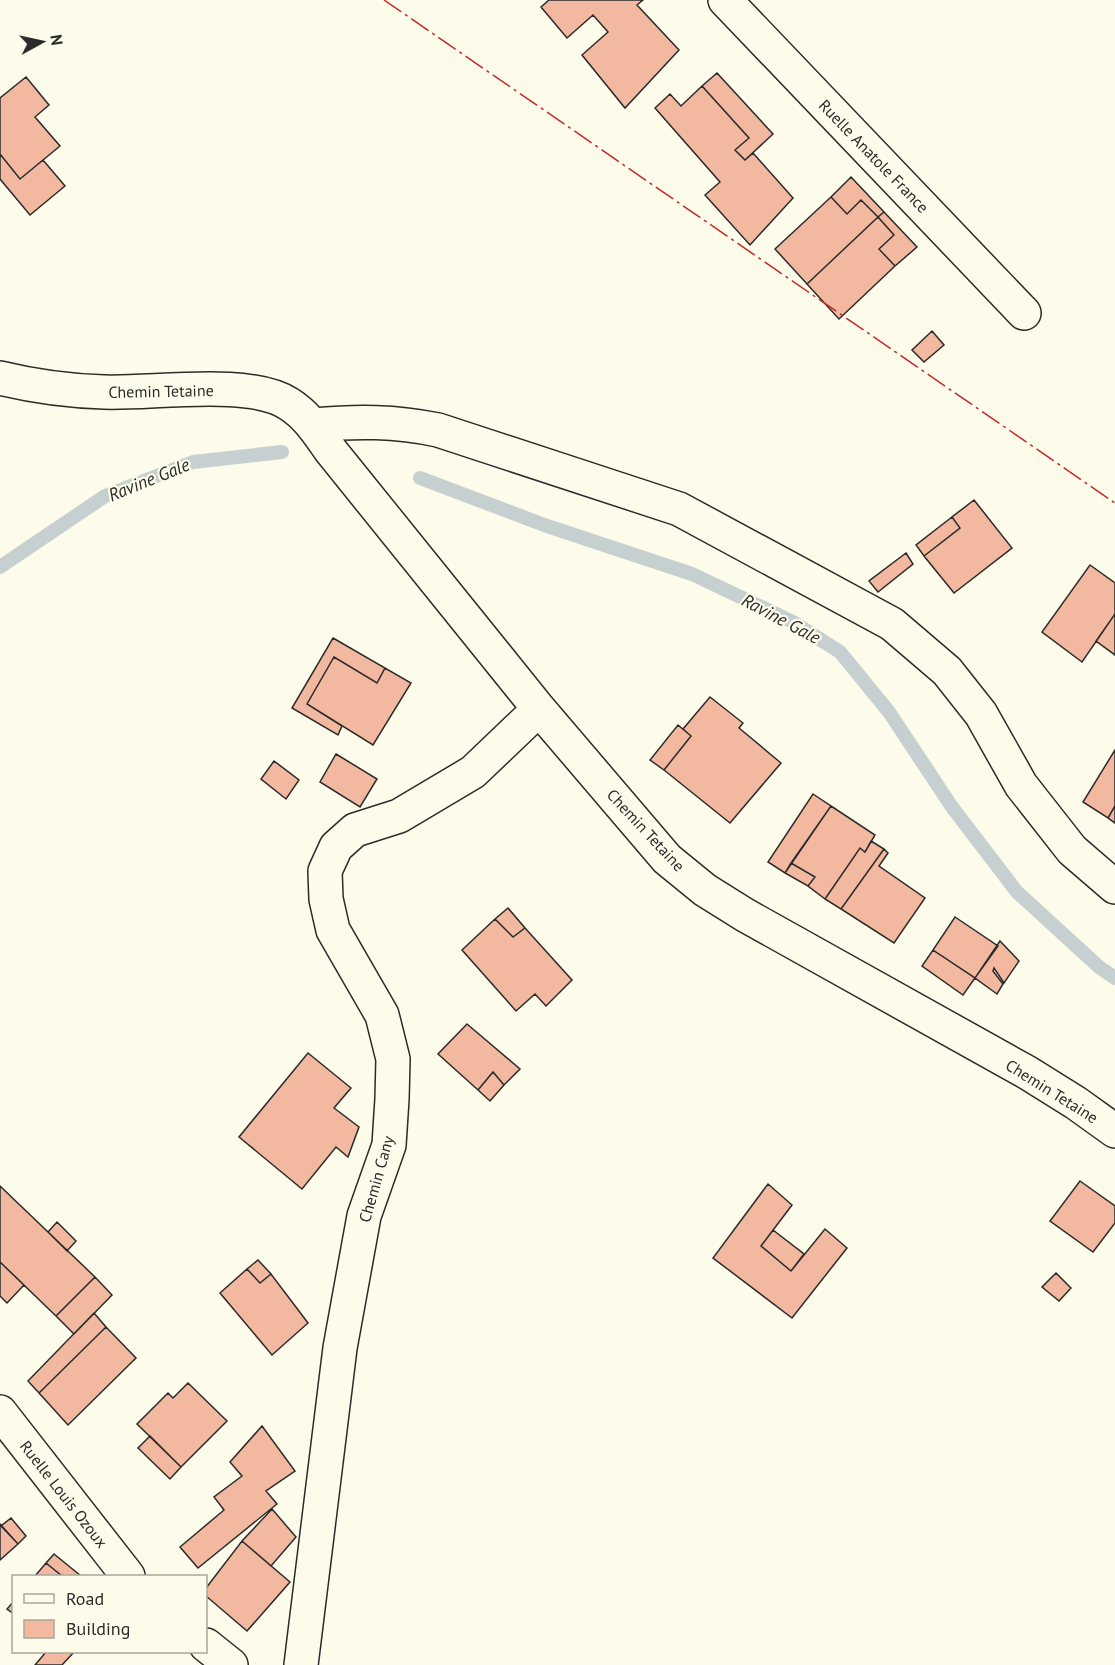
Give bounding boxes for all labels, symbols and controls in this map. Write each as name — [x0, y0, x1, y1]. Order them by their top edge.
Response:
north arrow — [12, 12, 72, 72]
text: N — [46, 33, 67, 47]
street label: Ruelle Anatole France — [815, 95, 933, 217]
street label: Chemin Tetaine — [108, 380, 214, 402]
water label: Ravine Gale — [105, 453, 194, 506]
water label: Ravine Gale — [738, 588, 825, 649]
street label: Chemin Tetaine — [603, 785, 689, 875]
street label: Chemin Tetaine — [1002, 1055, 1102, 1127]
street label: Chemin Cany — [354, 1133, 398, 1225]
street label: Ruelle Louis Ozoux — [16, 1436, 112, 1552]
legend — [12, 1575, 207, 1653]
text: Road — [66, 1587, 104, 1610]
text: Building — [66, 1617, 130, 1640]

